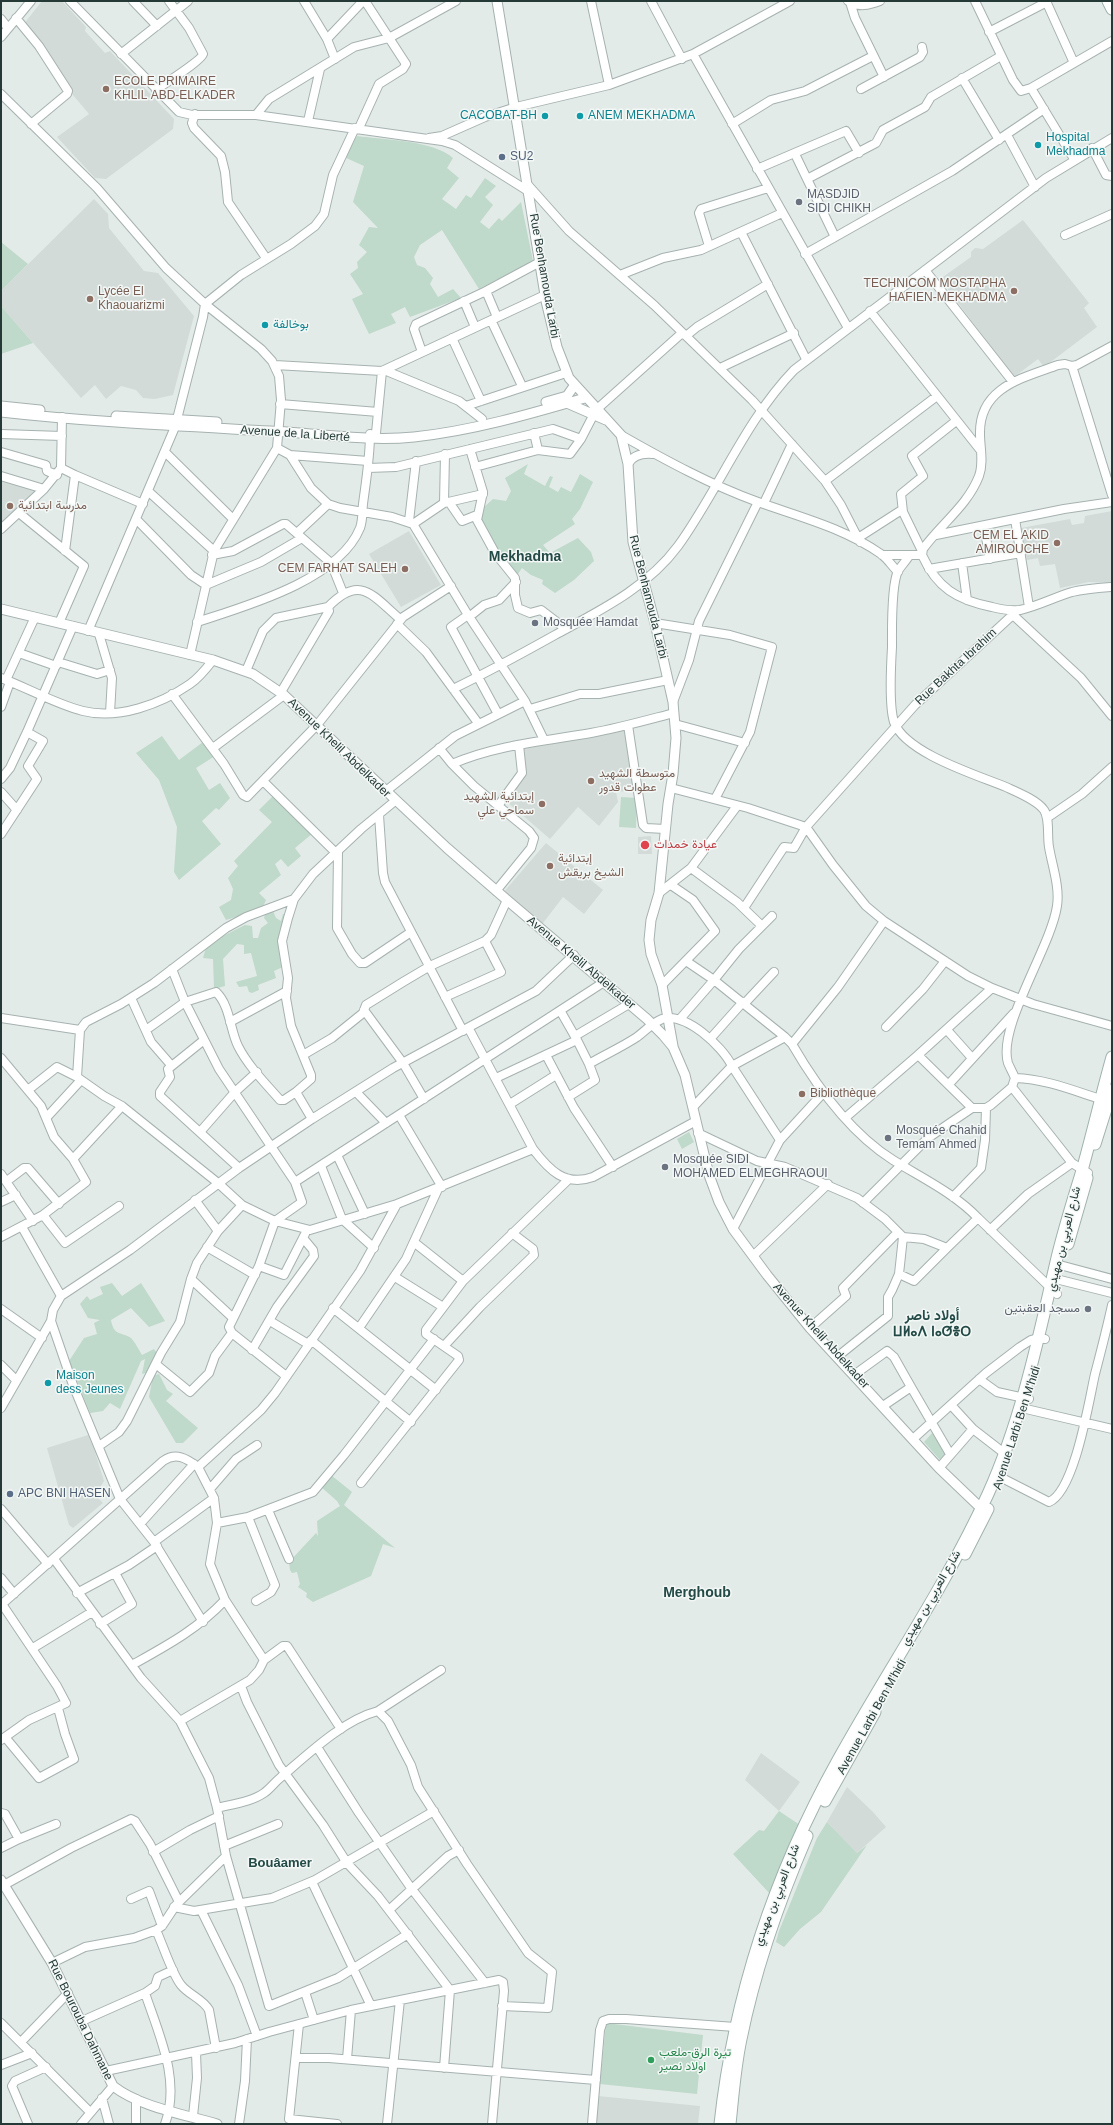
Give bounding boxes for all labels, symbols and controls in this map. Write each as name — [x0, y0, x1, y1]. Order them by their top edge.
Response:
place label: ECOLE PRIMAIRE KHLIL ABD-ELKADER — [114, 75, 235, 103]
marker: ECOLE PRIMAIRE KHLIL ABD-ELKADER — [101, 84, 111, 94]
place label: CACOBAT-BH — [460, 109, 537, 123]
place label: ANEM MEKHADMA — [588, 109, 695, 123]
marker: CACOBAT-BH — [540, 111, 550, 121]
marker: ANEM MEKHADMA — [575, 111, 585, 121]
place label: Hospital Mekhadma — [1046, 131, 1105, 159]
marker: Hospital Mekhadma — [1033, 140, 1043, 150]
place label: SU2 — [510, 150, 533, 164]
marker: SU2 — [497, 152, 507, 162]
place label: MASDJID SIDI CHIKH — [807, 188, 871, 216]
marker: MASDJID SIDI CHIKH — [794, 197, 804, 207]
street label: Rue Benhamouda Larbi — [526, 212, 562, 340]
place label: TECHNICOM MOSTAPHA HAFIEN-MEKHADMA — [864, 277, 1006, 305]
place label: Lycée El Khaouarizmi — [98, 285, 165, 313]
marker: TECHNICOM MOSTAPHA HAFIEN-MEKHADMA — [1009, 286, 1019, 296]
marker: Lycée El Khaouarizmi — [85, 294, 95, 304]
place label: بوخالفة — [273, 318, 309, 332]
marker: بوخالفة — [260, 320, 270, 330]
street label: Avenue de la Liberté — [240, 423, 350, 445]
place label: مدرسة ابتدائية — [18, 499, 87, 513]
marker: مدرسة ابتدائية — [5, 501, 15, 511]
place label: CEM EL AKID AMIROUCHE — [973, 529, 1049, 557]
street label: Rue Benhamouda Larbi — [626, 534, 670, 660]
marker: CEM EL AKID AMIROUCHE — [1052, 538, 1062, 548]
district label: Mekhadma — [489, 549, 561, 565]
place label: CEM FARHAT SALEH — [278, 562, 397, 576]
marker: CEM FARHAT SALEH — [400, 564, 410, 574]
place label: Mosquée Hamdat — [543, 616, 638, 630]
marker: Mosquée Hamdat — [530, 618, 540, 628]
street label: Rue Bakhta Ibrahim — [912, 626, 1000, 708]
street label: Avenue Khelil Abdelkader — [285, 695, 393, 801]
place label: متوسطة الشهيد عطوات قدور — [599, 767, 675, 795]
marker: متوسطة الشهيد عطوات قدور — [586, 776, 596, 786]
place label: إبتدائية الشهيد سماحي علي — [464, 790, 534, 818]
marker: إبتدائية الشهيد سماحي علي — [537, 799, 547, 809]
place label: عيادة خمدات — [654, 838, 717, 852]
marker: عيادة خمدات — [639, 839, 651, 851]
place label: إبتدائية الشيخ بريقش — [558, 852, 624, 880]
marker: إبتدائية الشيخ بريقش — [545, 861, 555, 871]
street label: Avenue Khelil Abdelkader — [524, 913, 638, 1013]
place label: Bibliothèque — [810, 1087, 876, 1101]
marker: Bibliothèque — [797, 1089, 807, 1099]
place label: Mosquée Chahid Temam Ahmed — [896, 1124, 987, 1152]
marker: Mosquée Chahid Temam Ahmed — [883, 1133, 893, 1143]
place label: Mosquée SIDI MOHAMED ELMEGHRAOUI — [673, 1153, 828, 1181]
marker: Mosquée SIDI MOHAMED ELMEGHRAOUI — [660, 1162, 670, 1172]
street label: شارع العربي بن مهيدي — [1044, 1185, 1084, 1293]
street label: Avenue Khelil Abdelkader — [770, 1280, 872, 1392]
place label: مسجد العقبتين — [1005, 1302, 1080, 1316]
marker: مسجد العقبتين — [1083, 1304, 1093, 1314]
district label: أولاد ناصر ⵡⵍⴰⴷ ⵏⴰⵚⴻⵔ — [893, 1308, 971, 1340]
street label: Avenue Larbi Ben M'hidi — [990, 1364, 1044, 1492]
place label: Maison dess Jeunes — [56, 1369, 123, 1397]
marker: Maison dess Jeunes — [43, 1378, 53, 1388]
place label: APC BNI HASEN — [18, 1487, 111, 1501]
marker: APC BNI HASEN — [5, 1489, 15, 1499]
street label: شارع العربي بن مهيدي — [898, 1548, 964, 1648]
district label: Merghoub — [663, 1585, 731, 1601]
street label: Avenue Larbi Ben M'hidi — [834, 1657, 910, 1777]
street label: شارع العربي بن مهيدي — [751, 1842, 803, 1948]
district label: Bouâamer — [248, 1855, 312, 1871]
street label: Rue Bourouba Dahmane — [44, 1957, 116, 2083]
place label: تيرة الرق-ملعب اولاد نصير — [659, 2046, 731, 2074]
marker: تيرة الرق-ملعب اولاد نصير — [646, 2055, 656, 2065]

